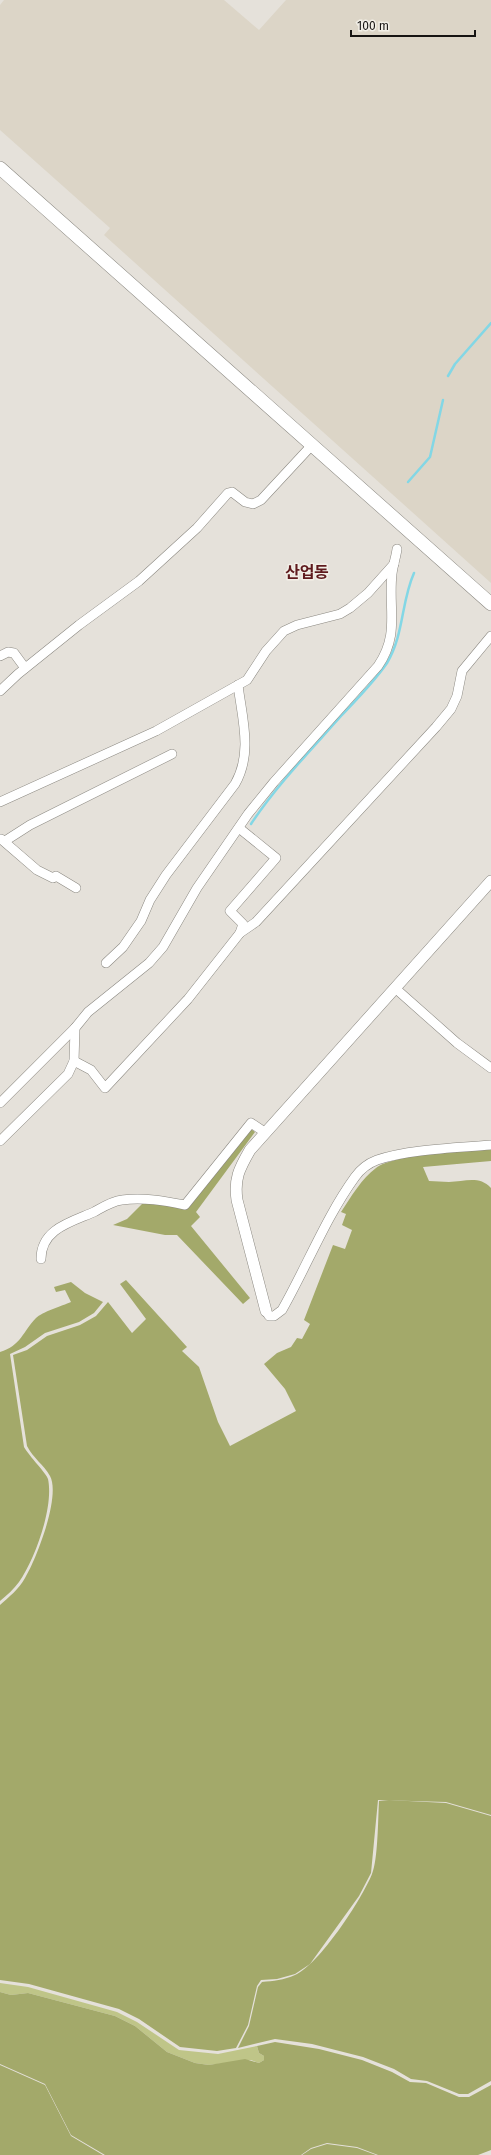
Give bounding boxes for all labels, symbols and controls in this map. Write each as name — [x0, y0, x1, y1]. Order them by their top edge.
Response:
scale bar — [351, 12, 475, 38]
text: 100 m — [357, 19, 389, 33]
district label: 산업동 — [285, 563, 329, 582]

